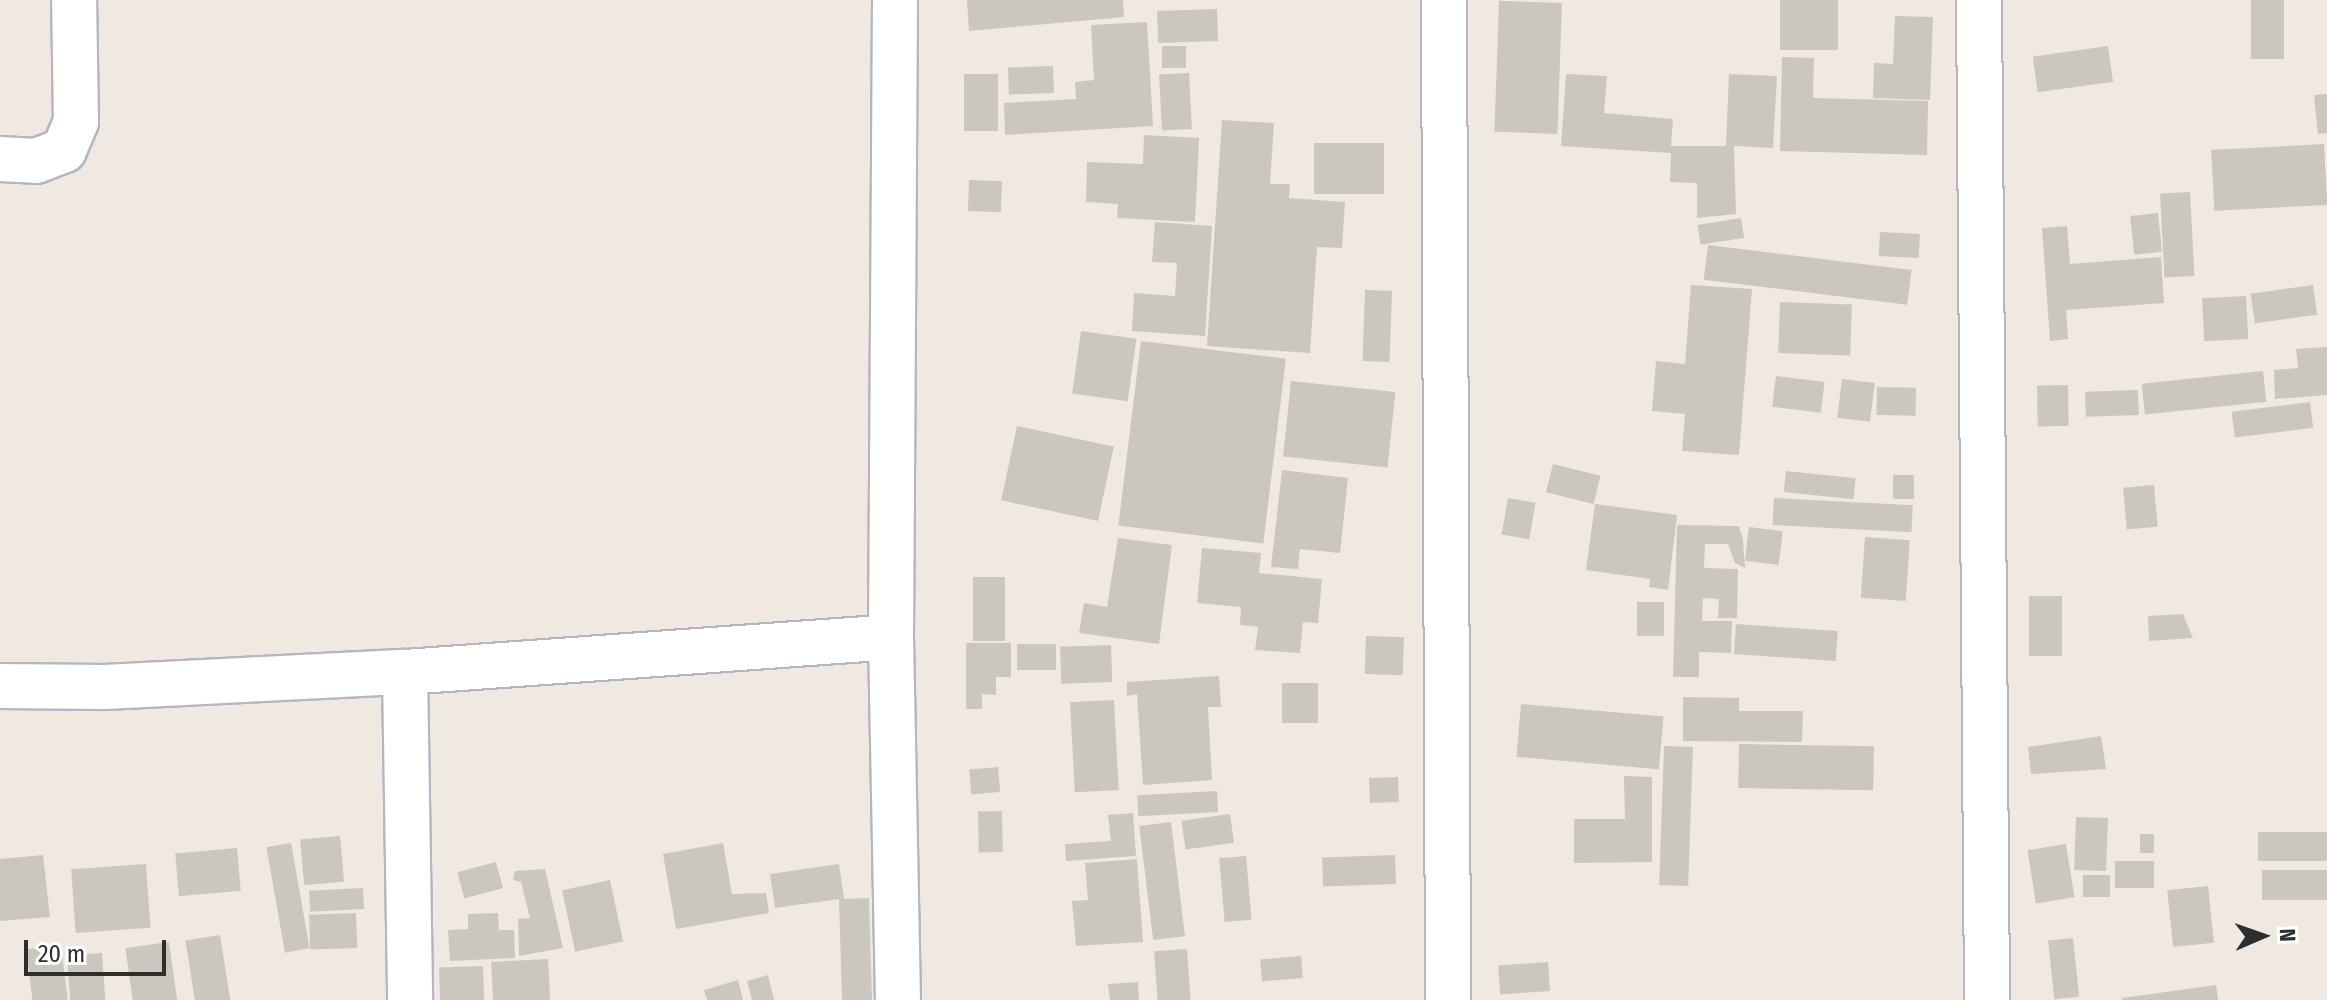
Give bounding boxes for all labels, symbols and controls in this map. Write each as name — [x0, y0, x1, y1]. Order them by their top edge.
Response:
north arrow — [2223, 896, 2303, 976]
scale bar — [28, 924, 170, 974]
text: N — [2274, 928, 2301, 942]
text: 20 m — [38, 940, 85, 968]

